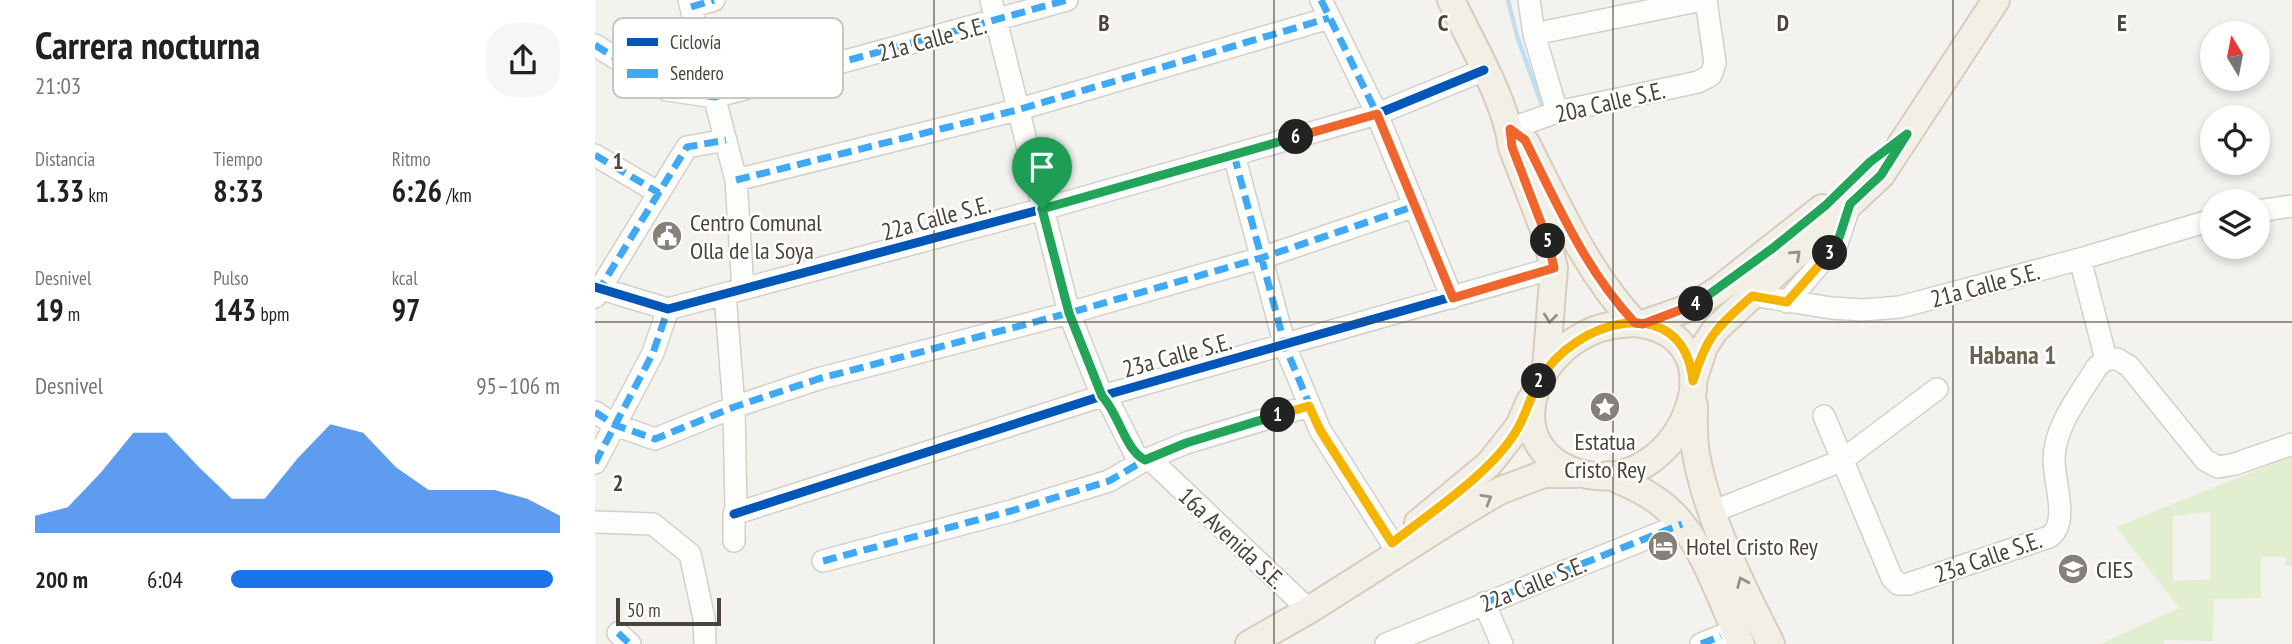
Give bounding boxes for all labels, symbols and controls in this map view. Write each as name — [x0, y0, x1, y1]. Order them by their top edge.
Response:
text: B — [1098, 8, 1110, 37]
text: C — [1438, 8, 1449, 37]
text: D — [1777, 8, 1789, 37]
text: E — [2117, 8, 2127, 37]
street label: 21a Calle S.E. — [874, 10, 990, 68]
legend — [613, 18, 843, 98]
text: Carrera nocturna — [35, 20, 260, 69]
north arrow — [2200, 21, 2270, 91]
map controls — [2200, 21, 2270, 259]
button: share — [486, 23, 560, 97]
text: Ciclovía — [670, 30, 721, 54]
text: Sendero — [670, 61, 724, 85]
text: 21:03 — [35, 71, 81, 100]
street label: 20a Calle S.E. — [1552, 74, 1668, 130]
button: locate — [2200, 105, 2270, 175]
pin: 6 — [1279, 120, 1313, 154]
text: 6 — [1291, 124, 1300, 148]
pin — [1012, 137, 1072, 209]
text: 1 — [613, 146, 624, 175]
text: Distancia — [35, 147, 95, 171]
text: Tiempo — [213, 147, 263, 171]
text: Ritmo — [392, 147, 431, 171]
icon: arrive — [1023, 148, 1061, 186]
text: 1.33 — [35, 171, 84, 210]
text: 8:33 — [213, 171, 264, 210]
text: 6:26 — [392, 171, 442, 210]
text: km — [84, 183, 108, 207]
text: /km — [442, 183, 472, 207]
street label: 22a Calle S.E. — [878, 189, 994, 247]
button: layers — [2200, 189, 2270, 259]
place label: Centro Comunal Olla de la Soya — [690, 207, 822, 266]
public building icon: Centro Comunal Olla de la Soya — [650, 219, 684, 253]
pin: 5 — [1531, 224, 1565, 258]
text: 5 — [1543, 228, 1552, 252]
pin: 3 — [1813, 236, 1847, 270]
text: 3 — [1825, 240, 1834, 264]
one-way arrow — [1788, 251, 1801, 263]
street label: 21a Calle S.E. — [1927, 256, 2043, 314]
text: Desnivel — [35, 266, 91, 290]
text: Pulso — [213, 266, 249, 290]
text: kcal — [392, 266, 418, 290]
pin: 4 — [1679, 286, 1713, 322]
text: 19 — [35, 290, 64, 329]
text: 143 — [213, 290, 256, 329]
text: 97 — [392, 290, 420, 329]
text: 4 — [1691, 291, 1700, 315]
text: m — [64, 302, 80, 326]
text: bpm — [256, 302, 289, 326]
one-way arrow — [1543, 313, 1558, 324]
street label: 23a Calle S.E. — [1119, 326, 1235, 384]
district label: Habana 1 — [1969, 338, 2057, 371]
pin: 2 — [1521, 364, 1557, 398]
text: 2 — [1534, 368, 1543, 392]
text: Desnivel — [35, 371, 103, 400]
text: 95–106 m — [476, 371, 560, 400]
place icon: Estatua Cristo Rey — [1588, 390, 1622, 424]
pin: 1 — [1261, 398, 1295, 432]
text: 1 — [1273, 402, 1282, 426]
place label: Estatua Cristo Rey — [1564, 426, 1646, 485]
text: 2 — [613, 468, 624, 497]
street label: 16a Avenida S.E. — [1172, 480, 1292, 596]
one-way arrow — [1479, 494, 1492, 507]
street label: 23a Calle S.E. — [1930, 524, 2046, 590]
hotel icon: Hotel Cristo Rey — [1646, 529, 1680, 563]
place label: Hotel Cristo Rey — [1686, 531, 1818, 562]
street label: 22a Calle S.E. — [1475, 549, 1591, 619]
school or university icon: CIES — [2056, 552, 2090, 586]
place label: CIES — [2096, 554, 2133, 585]
text: 200 m — [35, 565, 88, 594]
text: 6:04 — [147, 565, 183, 594]
one-way arrow — [1736, 577, 1750, 590]
scale bar — [616, 595, 721, 627]
text: 50 m — [627, 598, 661, 622]

